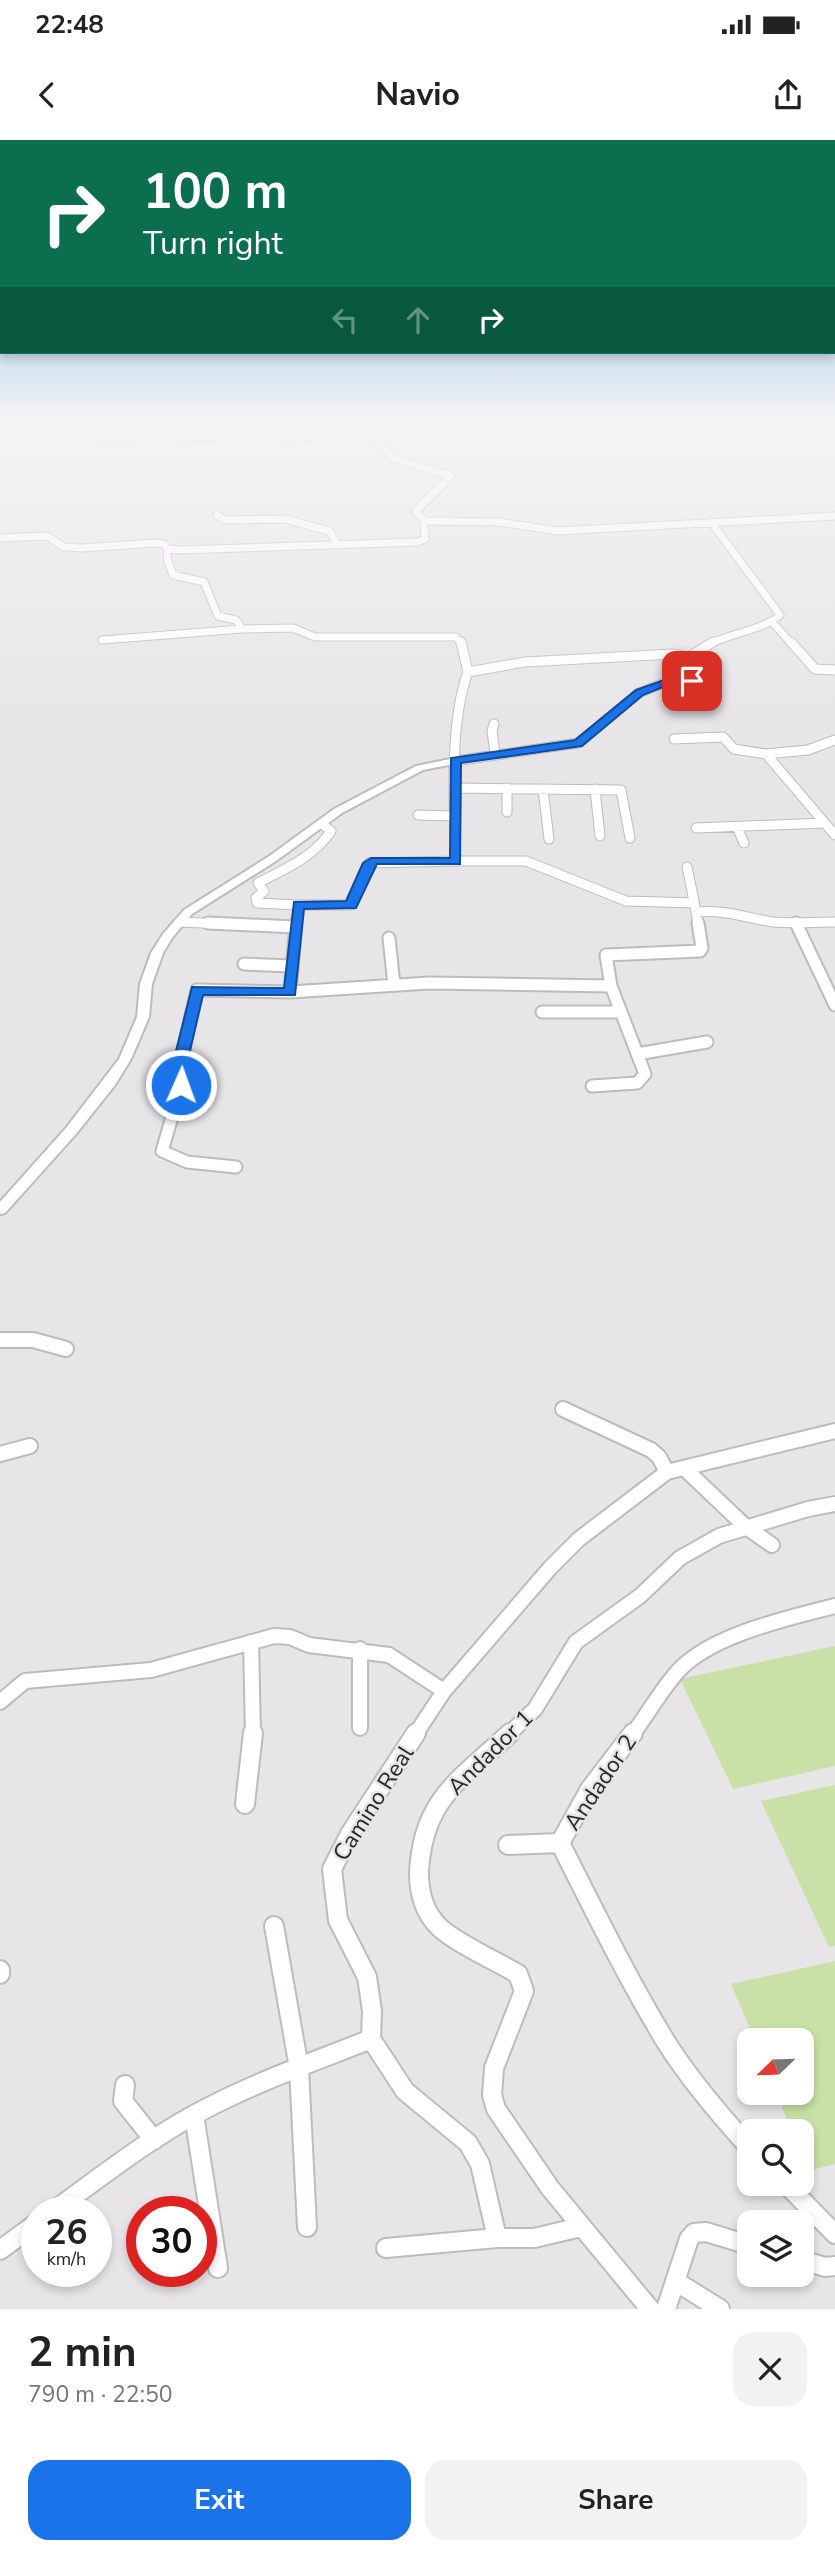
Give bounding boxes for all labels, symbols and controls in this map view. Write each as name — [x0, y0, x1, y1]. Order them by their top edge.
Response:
text: 22:48 — [35, 7, 104, 42]
text: Navio — [375, 73, 460, 116]
icon: back — [28, 76, 66, 114]
icon: share — [769, 76, 807, 114]
text: 100 m — [143, 158, 287, 225]
icon: right — [28, 168, 119, 259]
text: Turn right — [143, 222, 283, 265]
icon: left — [326, 301, 364, 339]
icon: ahead — [399, 301, 437, 339]
icon: right — [472, 301, 510, 339]
pin — [662, 651, 722, 711]
icon: arrive — [673, 662, 711, 700]
position arrow — [144, 1048, 218, 1122]
street label: Andador 1 — [441, 1703, 540, 1802]
street label: Andador 2 — [557, 1728, 644, 1836]
street label: Camino Real — [326, 1740, 421, 1867]
north arrow — [737, 2028, 814, 2105]
map controls — [737, 2028, 814, 2287]
button: search — [737, 2119, 814, 2196]
speed limit sign: 30 — [126, 2196, 217, 2287]
text: 26 — [45, 2209, 88, 2256]
button: layers — [737, 2210, 814, 2287]
text: km/h — [47, 2247, 86, 2271]
text: 2 min — [28, 2324, 137, 2381]
button: close — [733, 2332, 807, 2406]
text: 790 m · 22:50 — [28, 2379, 173, 2410]
button: Exit — [28, 2460, 411, 2540]
button: Share — [425, 2460, 807, 2540]

